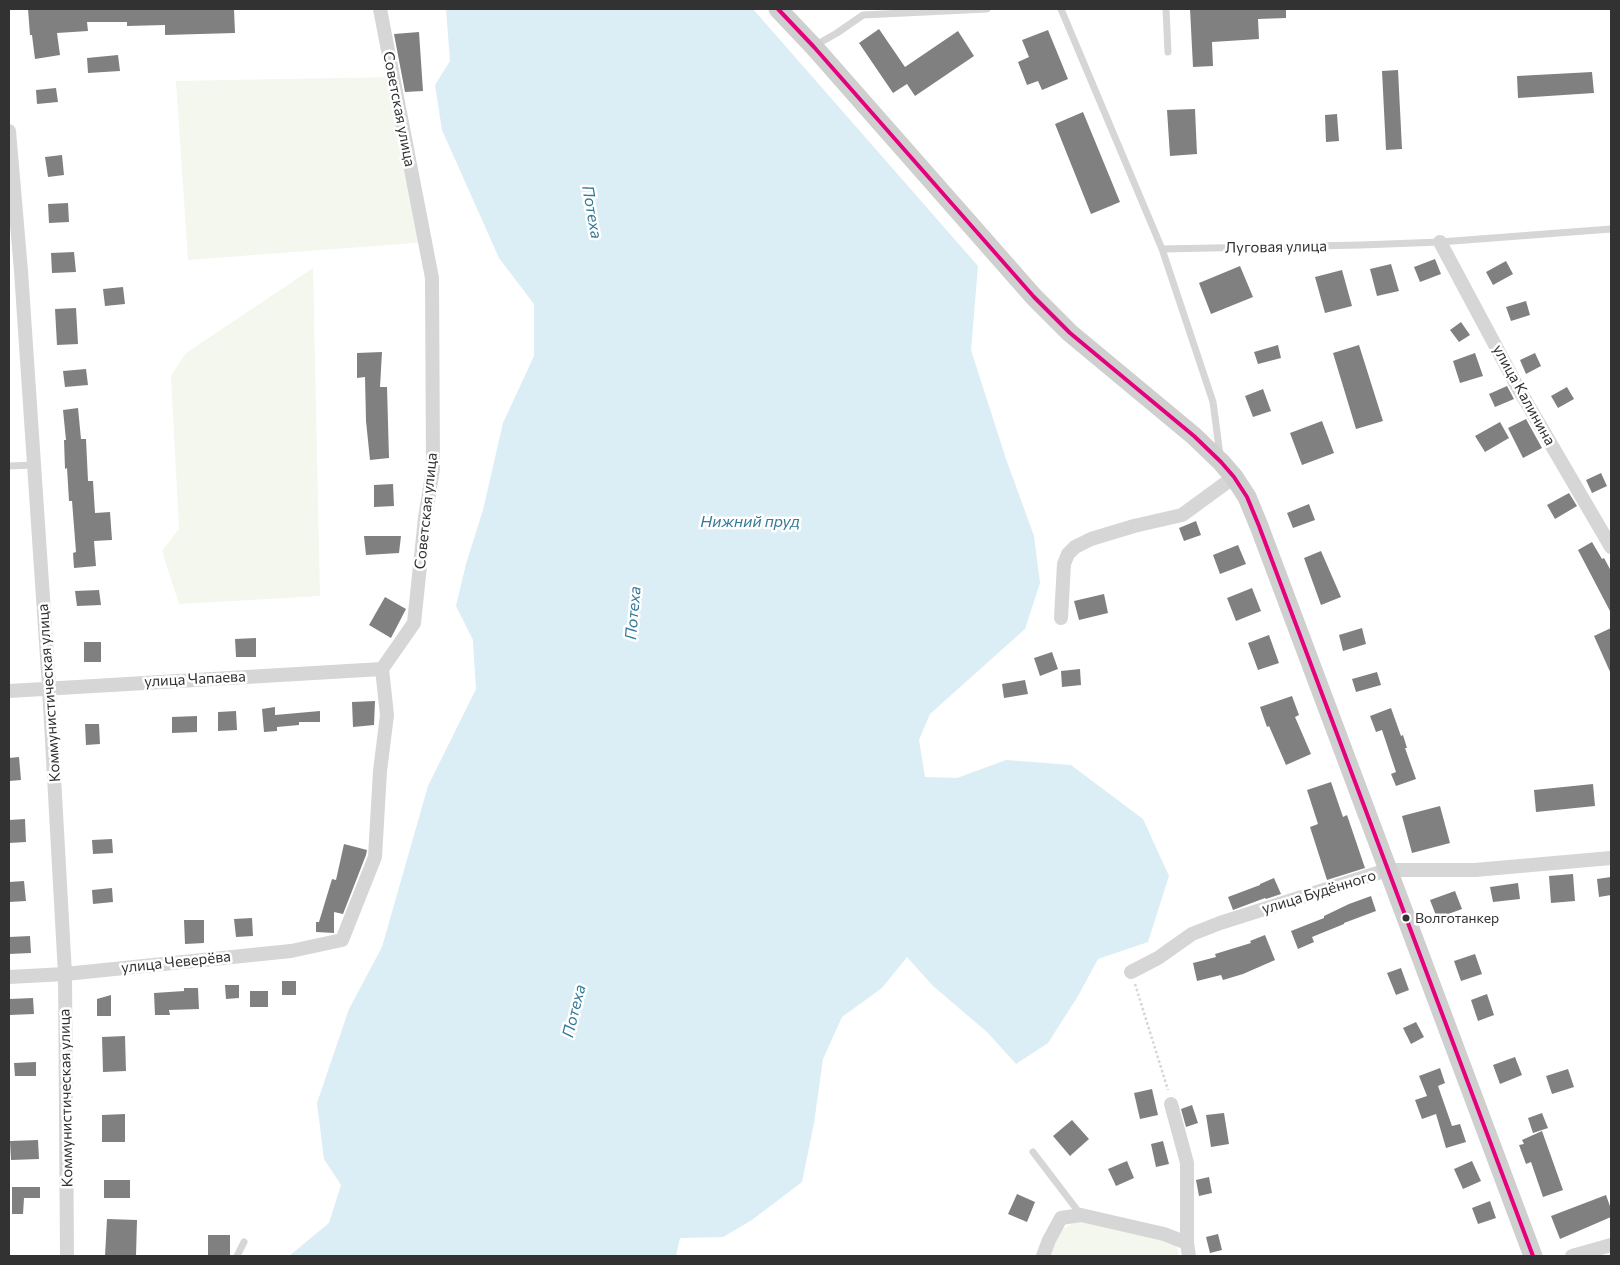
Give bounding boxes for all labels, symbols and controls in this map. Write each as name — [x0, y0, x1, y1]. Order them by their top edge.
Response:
street label: Советская улица — [379, 50, 419, 168]
water label: Потеха — [578, 184, 606, 240]
street label: Луговая улица — [1225, 237, 1327, 257]
street label: улица Калинина — [1489, 341, 1559, 449]
street label: Советская улица — [411, 452, 441, 570]
water label: Нижний пруд — [700, 512, 800, 532]
water label: Потеха — [621, 585, 645, 641]
street label: Коммунистическая улица — [34, 603, 64, 783]
street label: улица Чапаева — [144, 667, 246, 691]
street label: улица Будённого — [1260, 866, 1378, 918]
place label: Волготанкер — [1415, 910, 1499, 926]
marker: Волготанкер — [1401, 913, 1411, 923]
street label: улица Чеверёва — [120, 947, 232, 977]
water label: Потеха — [558, 983, 590, 1039]
street label: Коммунистическая улица — [55, 1009, 77, 1187]

